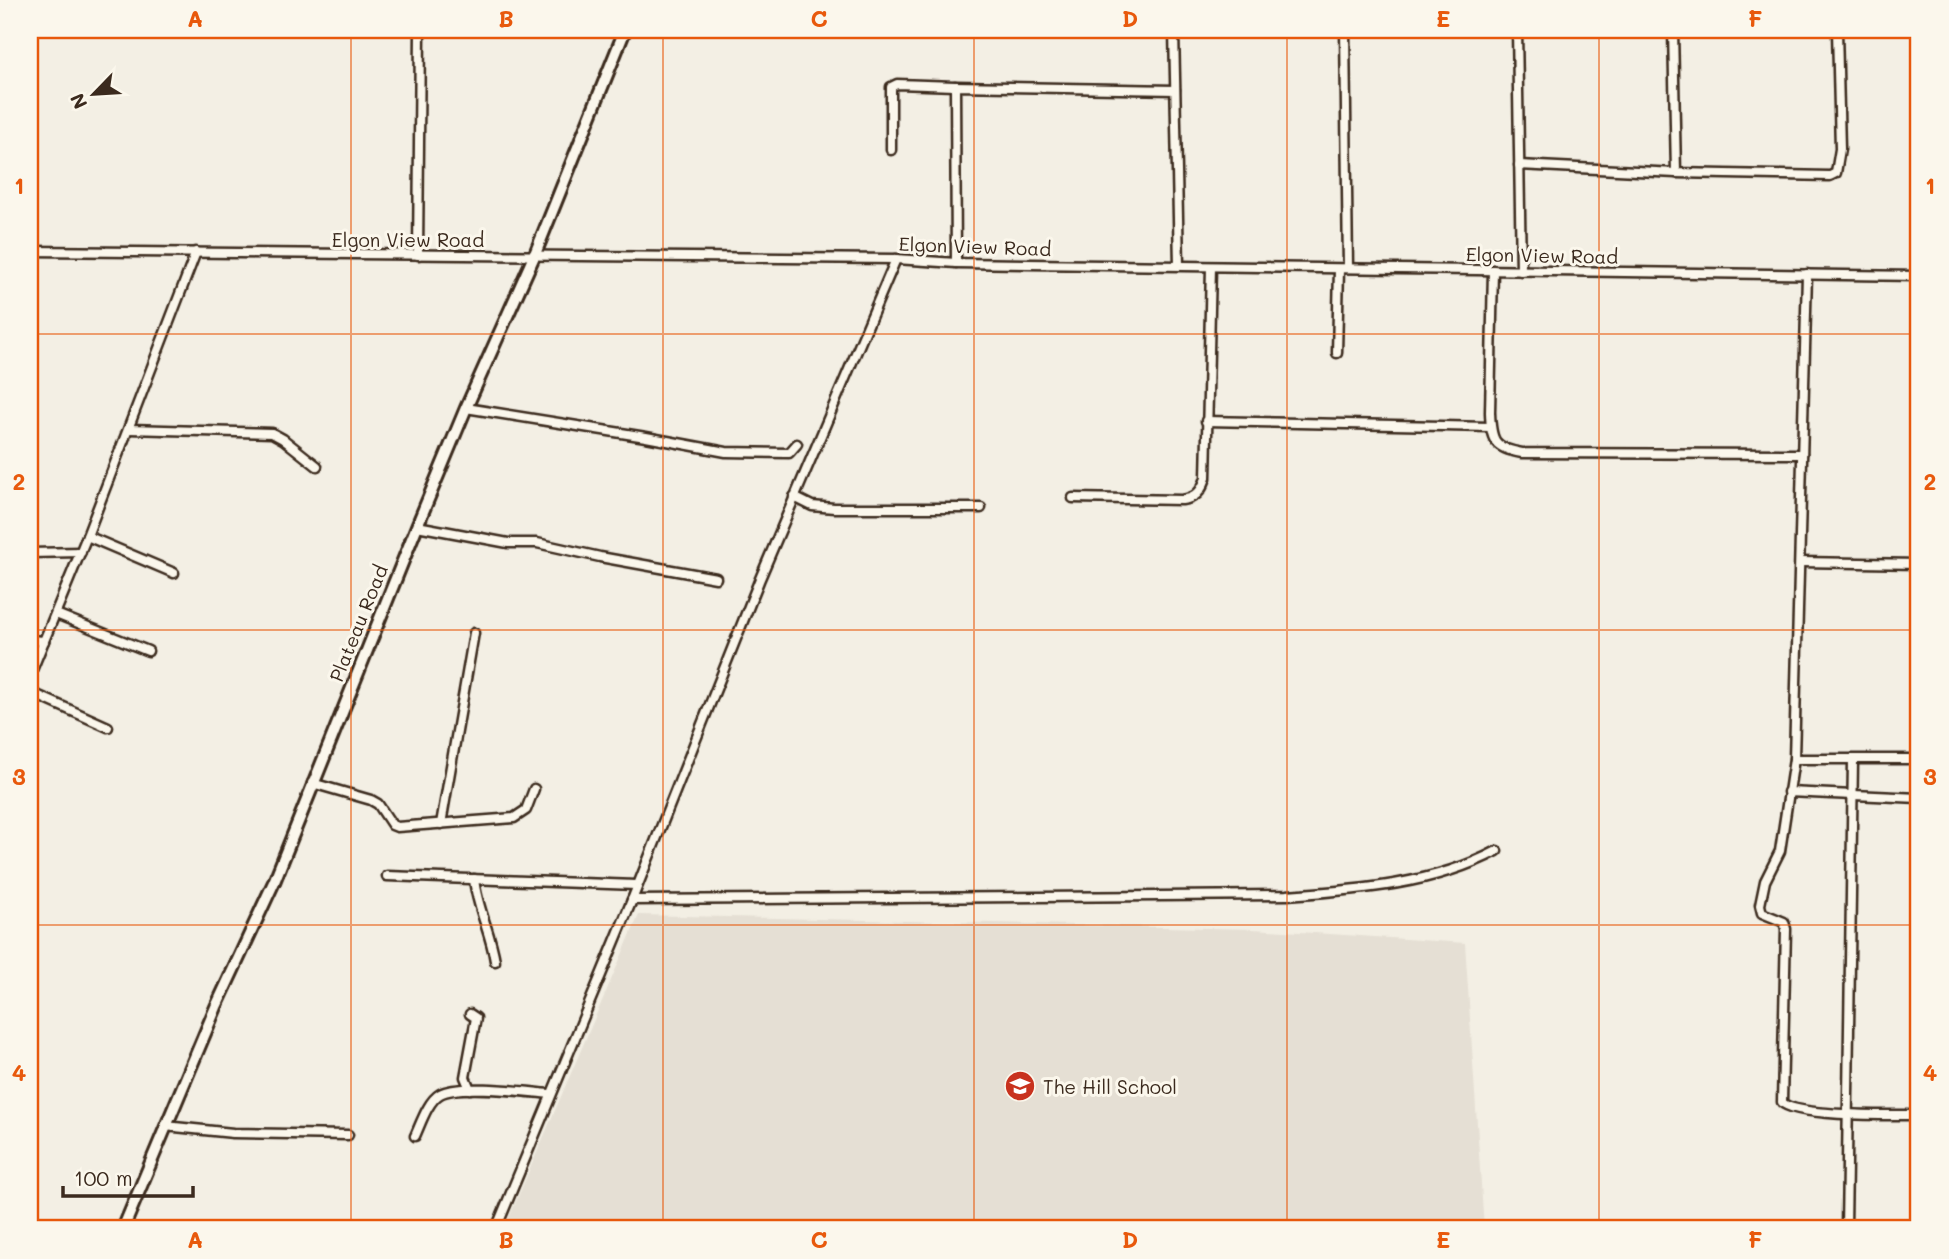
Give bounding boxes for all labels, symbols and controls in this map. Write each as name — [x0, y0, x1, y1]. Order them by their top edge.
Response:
text: A — [187, 3, 203, 33]
text: B — [498, 3, 514, 33]
text: C — [810, 3, 828, 33]
text: D — [1122, 3, 1138, 33]
text: E — [1436, 3, 1450, 33]
text: F — [1748, 3, 1762, 33]
north arrow — [60, 60, 130, 130]
text: N — [64, 90, 93, 113]
text: 1 — [14, 170, 24, 200]
text: 1 — [1925, 170, 1935, 200]
street label: Elgon View Road — [332, 227, 484, 252]
street label: Elgon View Road — [898, 231, 1052, 261]
street label: Elgon View Road — [1466, 241, 1618, 269]
text: 2 — [13, 466, 25, 496]
text: 2 — [1924, 466, 1936, 496]
street label: Plateau Road — [323, 561, 393, 685]
text: 3 — [12, 761, 26, 791]
text: 3 — [1923, 761, 1937, 791]
text: 4 — [12, 1057, 26, 1087]
text: 4 — [1923, 1057, 1937, 1087]
school or university icon: The Hill School — [1003, 1069, 1037, 1103]
place label: The Hill School — [1043, 1074, 1177, 1099]
scale bar — [63, 1154, 192, 1198]
text: 100 m — [74, 1164, 133, 1191]
text: A — [187, 1224, 203, 1254]
text: B — [498, 1224, 514, 1254]
text: C — [810, 1224, 828, 1254]
text: D — [1122, 1224, 1138, 1254]
text: E — [1436, 1224, 1450, 1254]
text: F — [1748, 1224, 1762, 1254]

